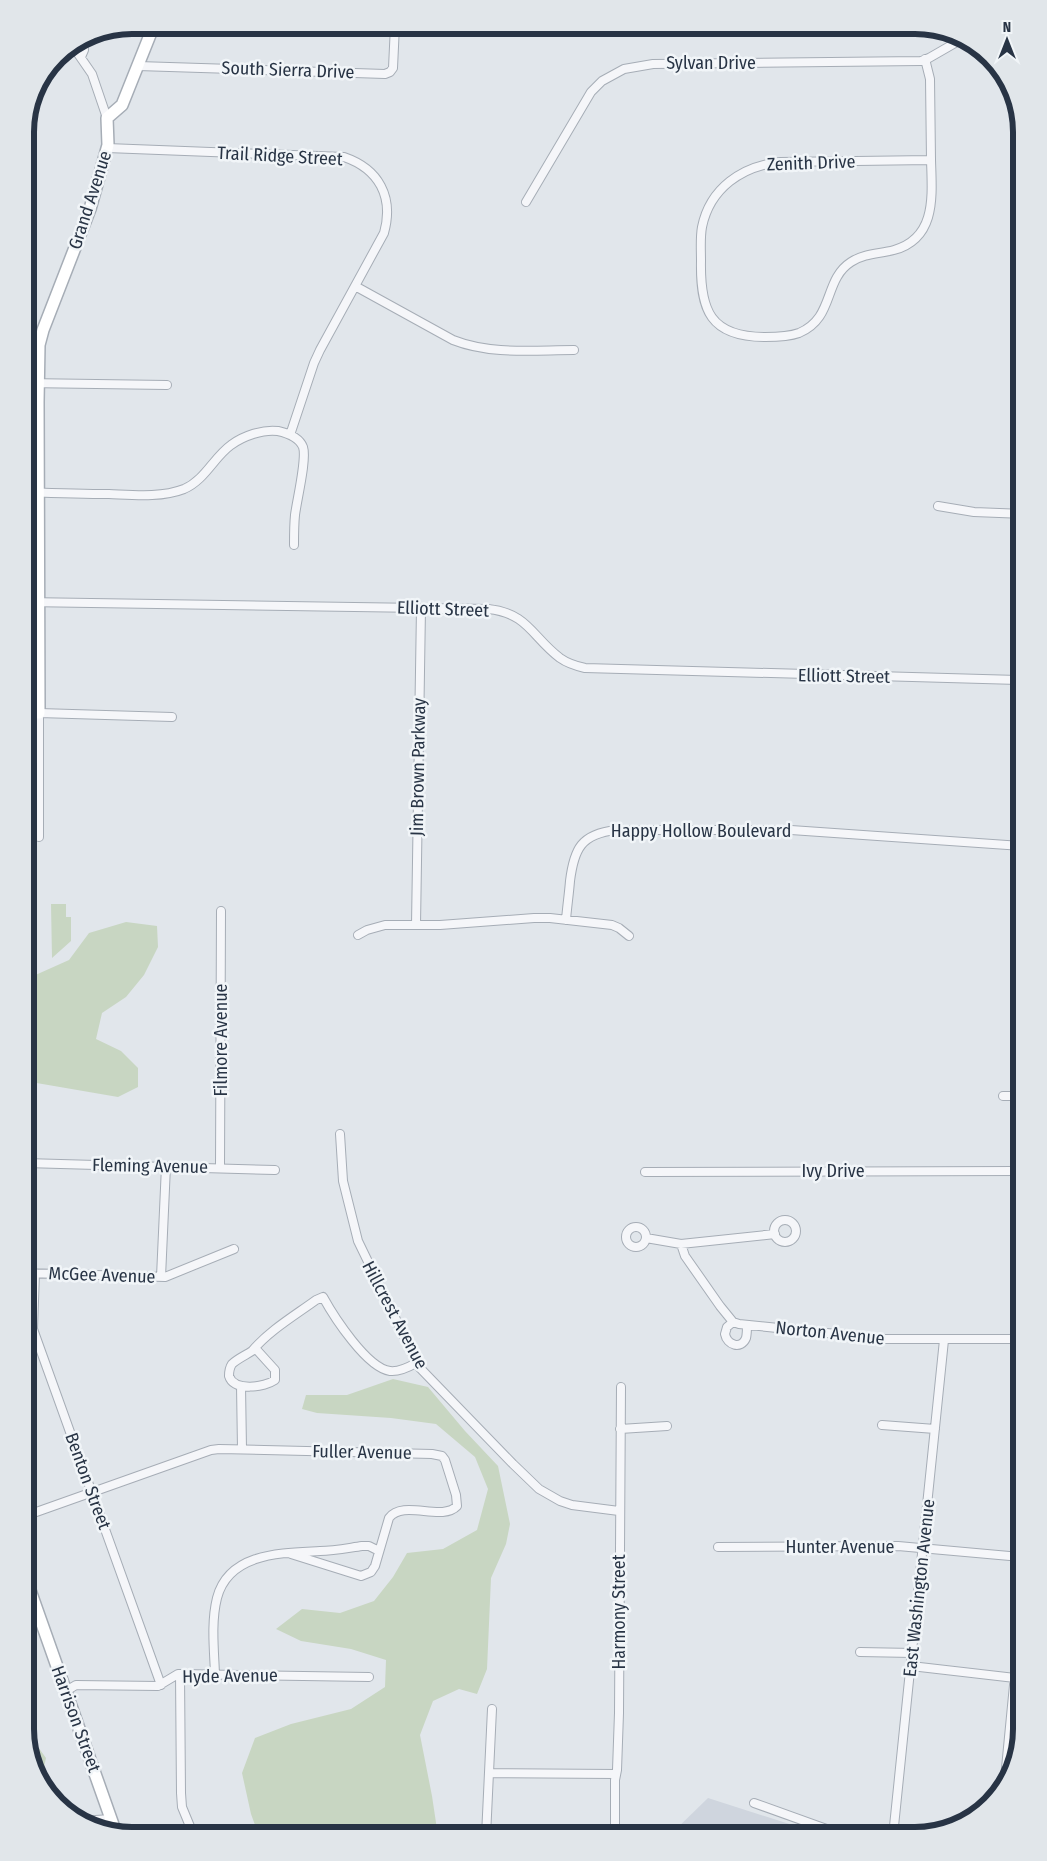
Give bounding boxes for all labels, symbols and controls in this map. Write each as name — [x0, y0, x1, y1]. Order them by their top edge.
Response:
north arrow — [982, 15, 1032, 65]
text: N — [1003, 19, 1011, 36]
street label: Sylvan Drive — [666, 52, 756, 74]
street label: South Sierra Drive — [221, 57, 355, 83]
street label: Trail Ridge Street — [217, 142, 343, 170]
street label: Grand Avenue — [64, 148, 116, 252]
street label: Zenith Drive — [766, 150, 856, 176]
street label: Elliott Street — [397, 596, 490, 622]
street label: Elliott Street — [798, 664, 890, 688]
street label: Jim Brown Parkway — [406, 698, 430, 836]
street label: Happy Hollow Boulevard — [611, 820, 791, 842]
street label: Filmore Avenue — [210, 983, 232, 1096]
street label: Fleming Avenue — [92, 1154, 208, 1178]
street label: Ivy Drive — [801, 1160, 865, 1182]
street label: Hillcrest Avenue — [357, 1257, 433, 1373]
street label: McGee Avenue — [48, 1262, 156, 1288]
street label: Norton Avenue — [774, 1316, 886, 1350]
street label: Benton Street — [60, 1430, 116, 1532]
street label: Fuller Avenue — [312, 1440, 412, 1464]
street label: East Washington Avenue — [899, 1498, 939, 1678]
street label: Hunter Avenue — [786, 1536, 895, 1558]
street label: Harmony Street — [608, 1554, 630, 1670]
street label: Harrison Street — [47, 1663, 106, 1775]
street label: Hyde Avenue — [182, 1664, 278, 1688]

